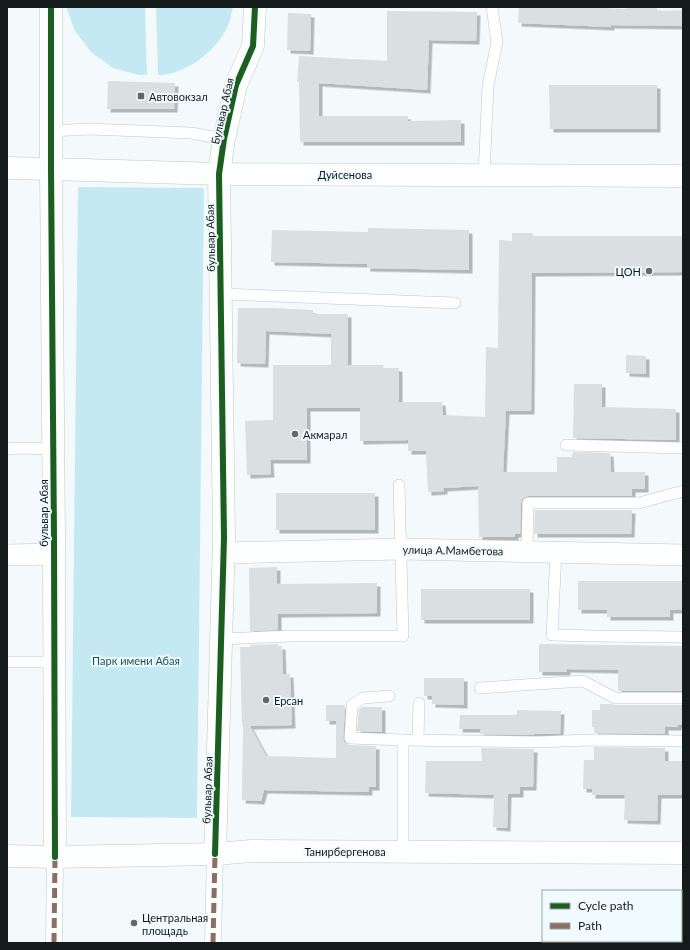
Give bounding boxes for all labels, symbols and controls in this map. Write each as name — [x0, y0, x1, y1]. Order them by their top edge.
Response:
street label: Бульвар Абая — [208, 76, 236, 146]
place label: Автовокзал — [149, 90, 208, 103]
marker: Автовокзал — [136, 91, 146, 101]
street label: Дуйсенова — [318, 168, 372, 181]
street label: бульвар Абая — [203, 204, 217, 272]
place label: ЦОН — [615, 265, 641, 278]
marker: ЦОН — [644, 266, 654, 276]
place label: Акмарал — [303, 428, 347, 441]
marker: Акмарал — [290, 429, 300, 439]
street label: бульвар Абая — [37, 479, 50, 547]
street label: улица А.Мамбетова — [402, 543, 504, 557]
park label: Парк имени Абая — [92, 654, 180, 667]
place label: Ерсан — [274, 694, 303, 707]
marker: Ерсан — [261, 695, 271, 705]
street label: бульвар Абая — [199, 756, 215, 824]
street label: Танирбергенова — [304, 845, 386, 858]
legend — [542, 890, 682, 942]
text: Cycle path — [578, 898, 633, 913]
place label: Центральная площадь — [142, 911, 208, 937]
marker: Центральная площадь — [129, 918, 139, 928]
text: Path — [578, 918, 602, 933]

